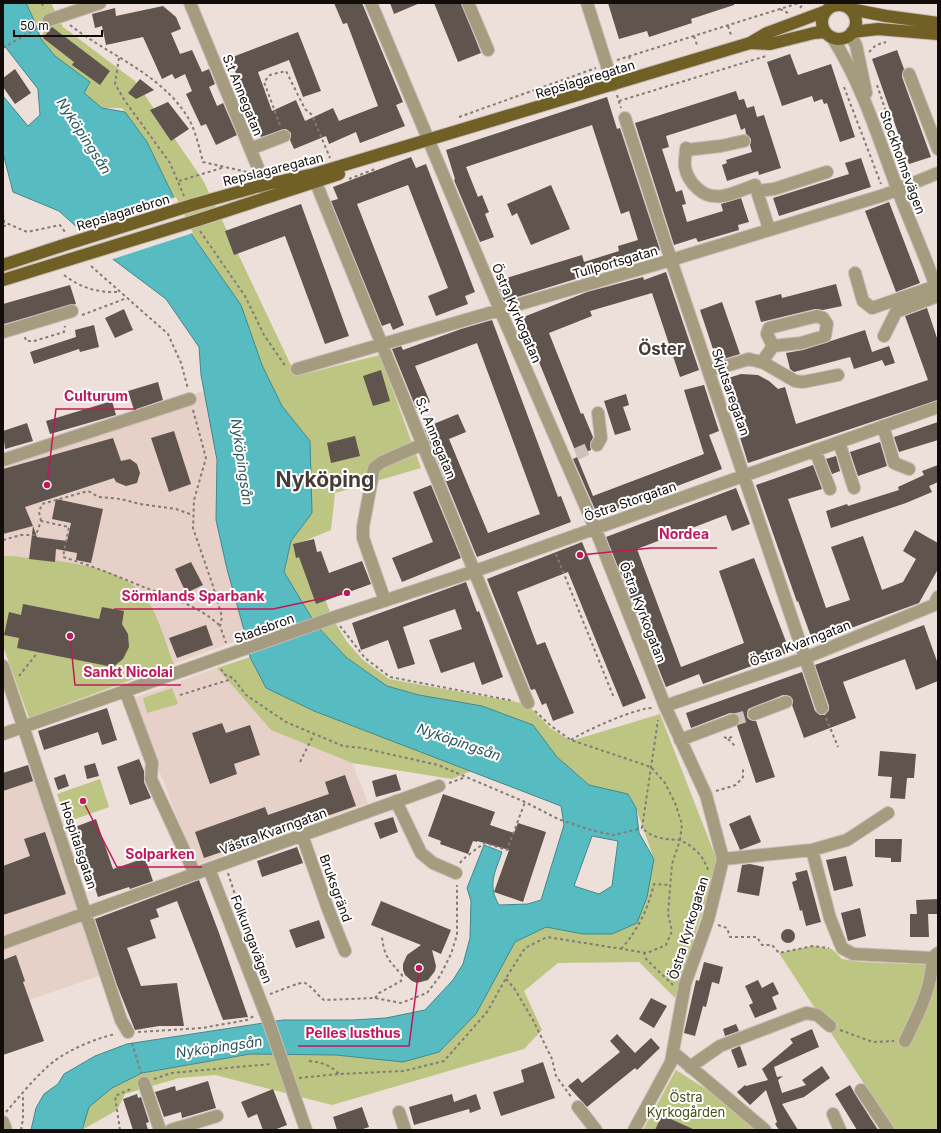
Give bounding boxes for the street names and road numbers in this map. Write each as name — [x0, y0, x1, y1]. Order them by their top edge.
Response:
street label: S:t Annegatan — [219, 52, 267, 138]
street label: Repslagaregatan — [533, 56, 637, 102]
street label: Stockholmsvägen — [877, 108, 929, 216]
street label: Repslagaregatan — [221, 149, 325, 189]
street label: Repslagarebron — [74, 190, 172, 234]
street label: Tullportsgatan — [571, 242, 659, 282]
street label: Östra Kyrkogatan — [489, 261, 545, 365]
street label: Skjutsaregatan — [709, 346, 753, 438]
street label: S:t Annegatan — [412, 395, 460, 481]
street label: Östra Storgatan — [582, 478, 678, 524]
street label: Östra Kyrkogatan — [616, 559, 670, 665]
street label: Stadsbron — [232, 610, 296, 646]
street label: Östra Kvarngatan — [747, 616, 853, 670]
street label: Hospitalsgatan — [57, 799, 101, 891]
street label: Västra Kvarngatan — [217, 804, 329, 858]
street label: Bruksgränd — [316, 852, 356, 924]
street label: Östra Kyrkogatan — [665, 875, 711, 981]
street label: Folkungavägen — [228, 893, 276, 985]

